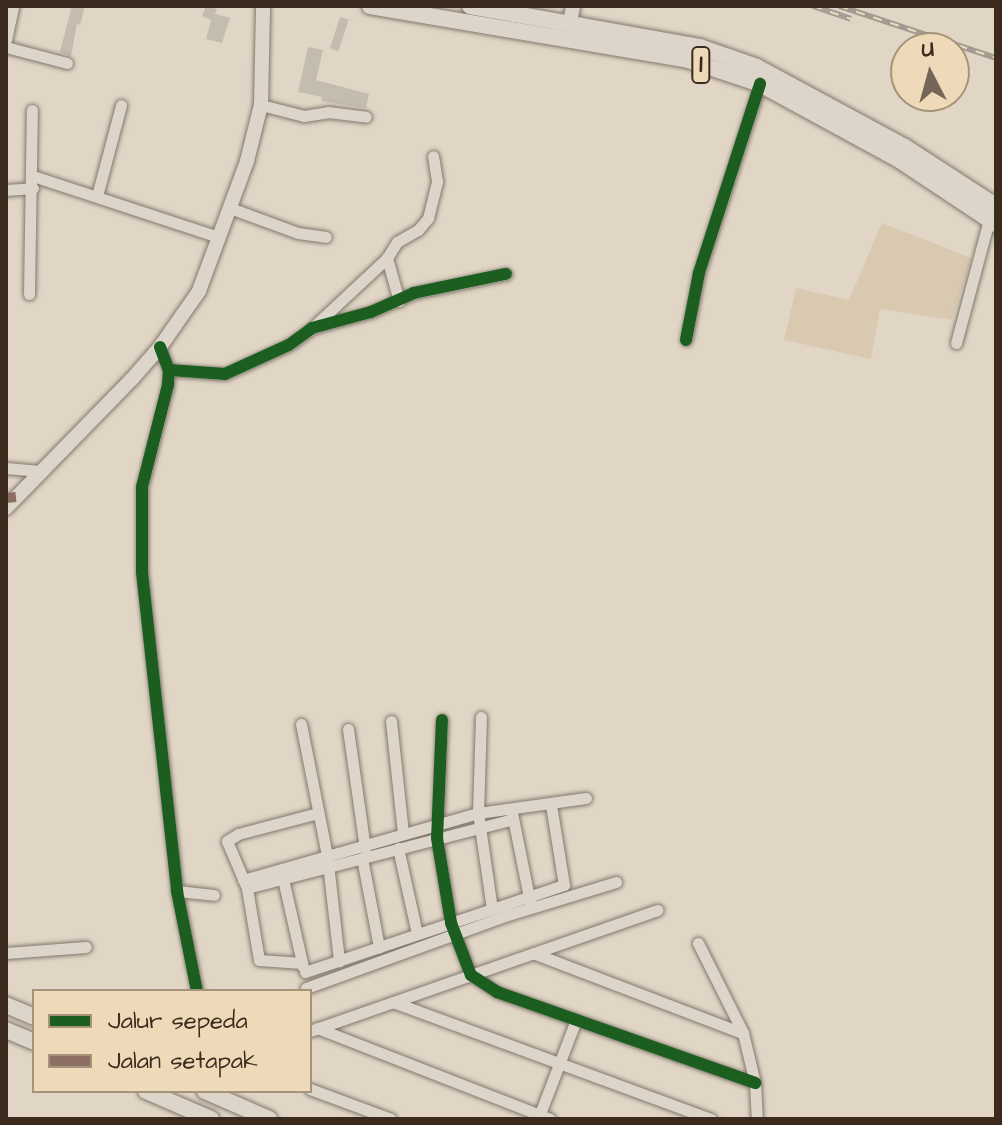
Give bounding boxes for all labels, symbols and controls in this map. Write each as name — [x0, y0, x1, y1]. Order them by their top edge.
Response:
north arrow — [890, 32, 970, 112]
text: U — [920, 34, 935, 66]
road number: 1 — [691, 43, 711, 87]
legend — [32, 989, 312, 1093]
text: Jalur sepeda — [108, 1004, 248, 1038]
text: Jalan setapak — [108, 1044, 258, 1078]

